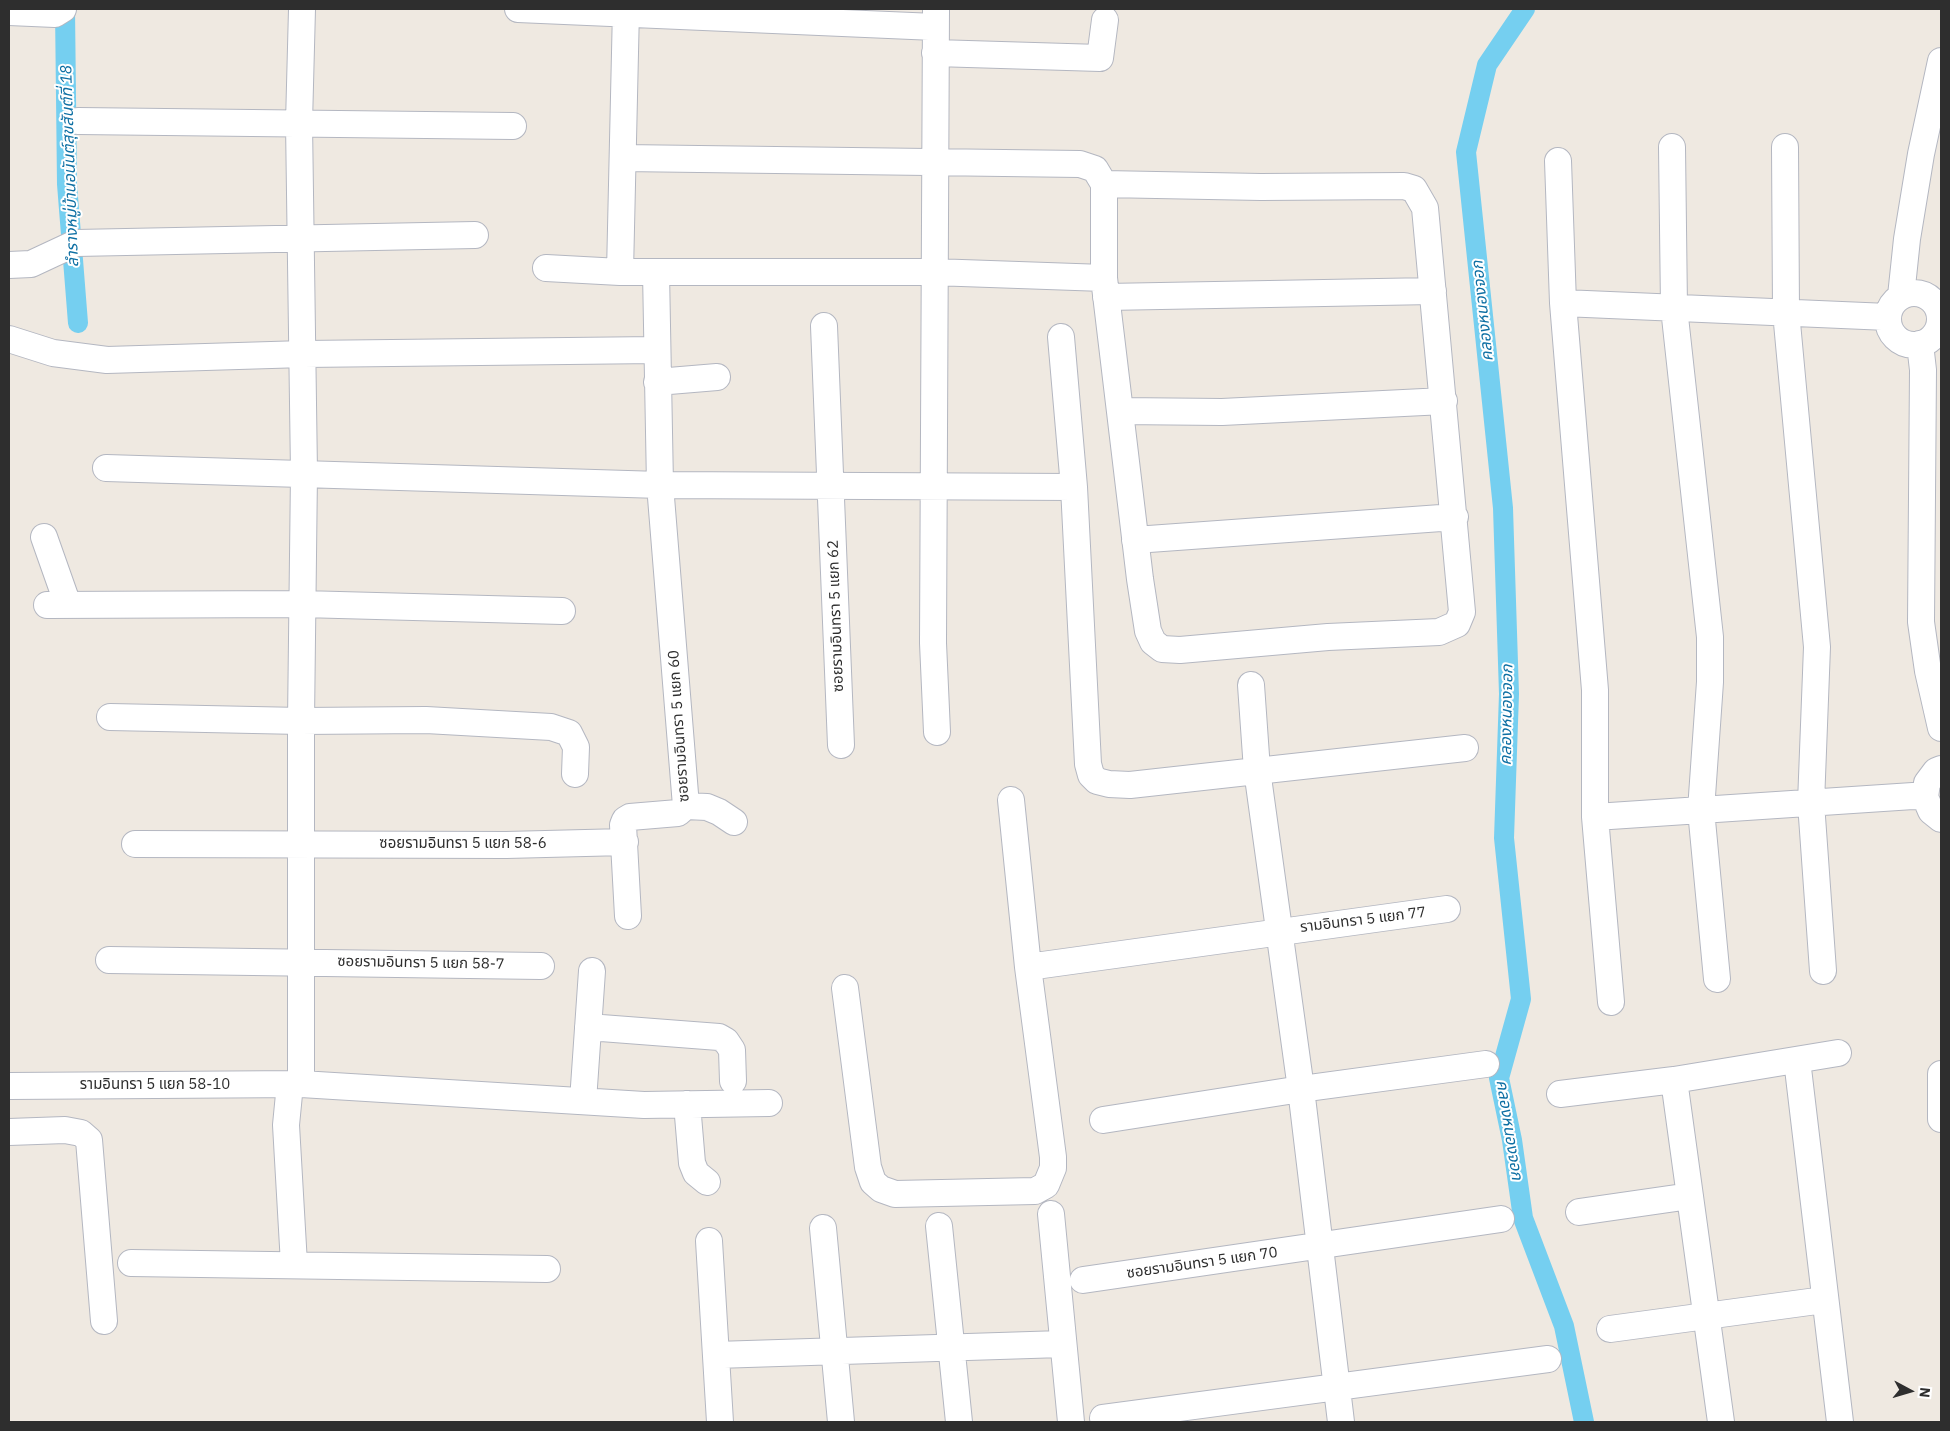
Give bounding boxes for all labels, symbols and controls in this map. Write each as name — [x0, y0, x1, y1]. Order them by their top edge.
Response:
water label: ลำรางหมู่บ้านอนันต์สุขสันต์ที่ 18 — [57, 65, 83, 267]
water label: คลองหนองจอก — [1468, 260, 1498, 362]
street label: ซอยรามอินทรา 5 แยก 62 — [824, 540, 848, 692]
street label: ซอยรามอินทรา 5 แยก 60 — [665, 649, 693, 803]
water label: คลองหนองจอก — [1497, 664, 1517, 766]
street label: ซอยรามอินทรา 5 แยก 58-6 — [379, 835, 547, 853]
street label: รามอินทรา 5 แยก 77 — [1299, 903, 1427, 937]
street label: ซอยรามอินทรา 5 แยก 58-7 — [337, 953, 505, 973]
street label: รามอินทรา 5 แยก 58-10 — [80, 1076, 230, 1094]
water label: คลองหนองจอก — [1492, 1079, 1526, 1181]
street label: ซอยรามอินทรา 5 แยก 70 — [1125, 1243, 1279, 1283]
north arrow — [1885, 1366, 1935, 1416]
text: N — [1915, 1387, 1934, 1399]

